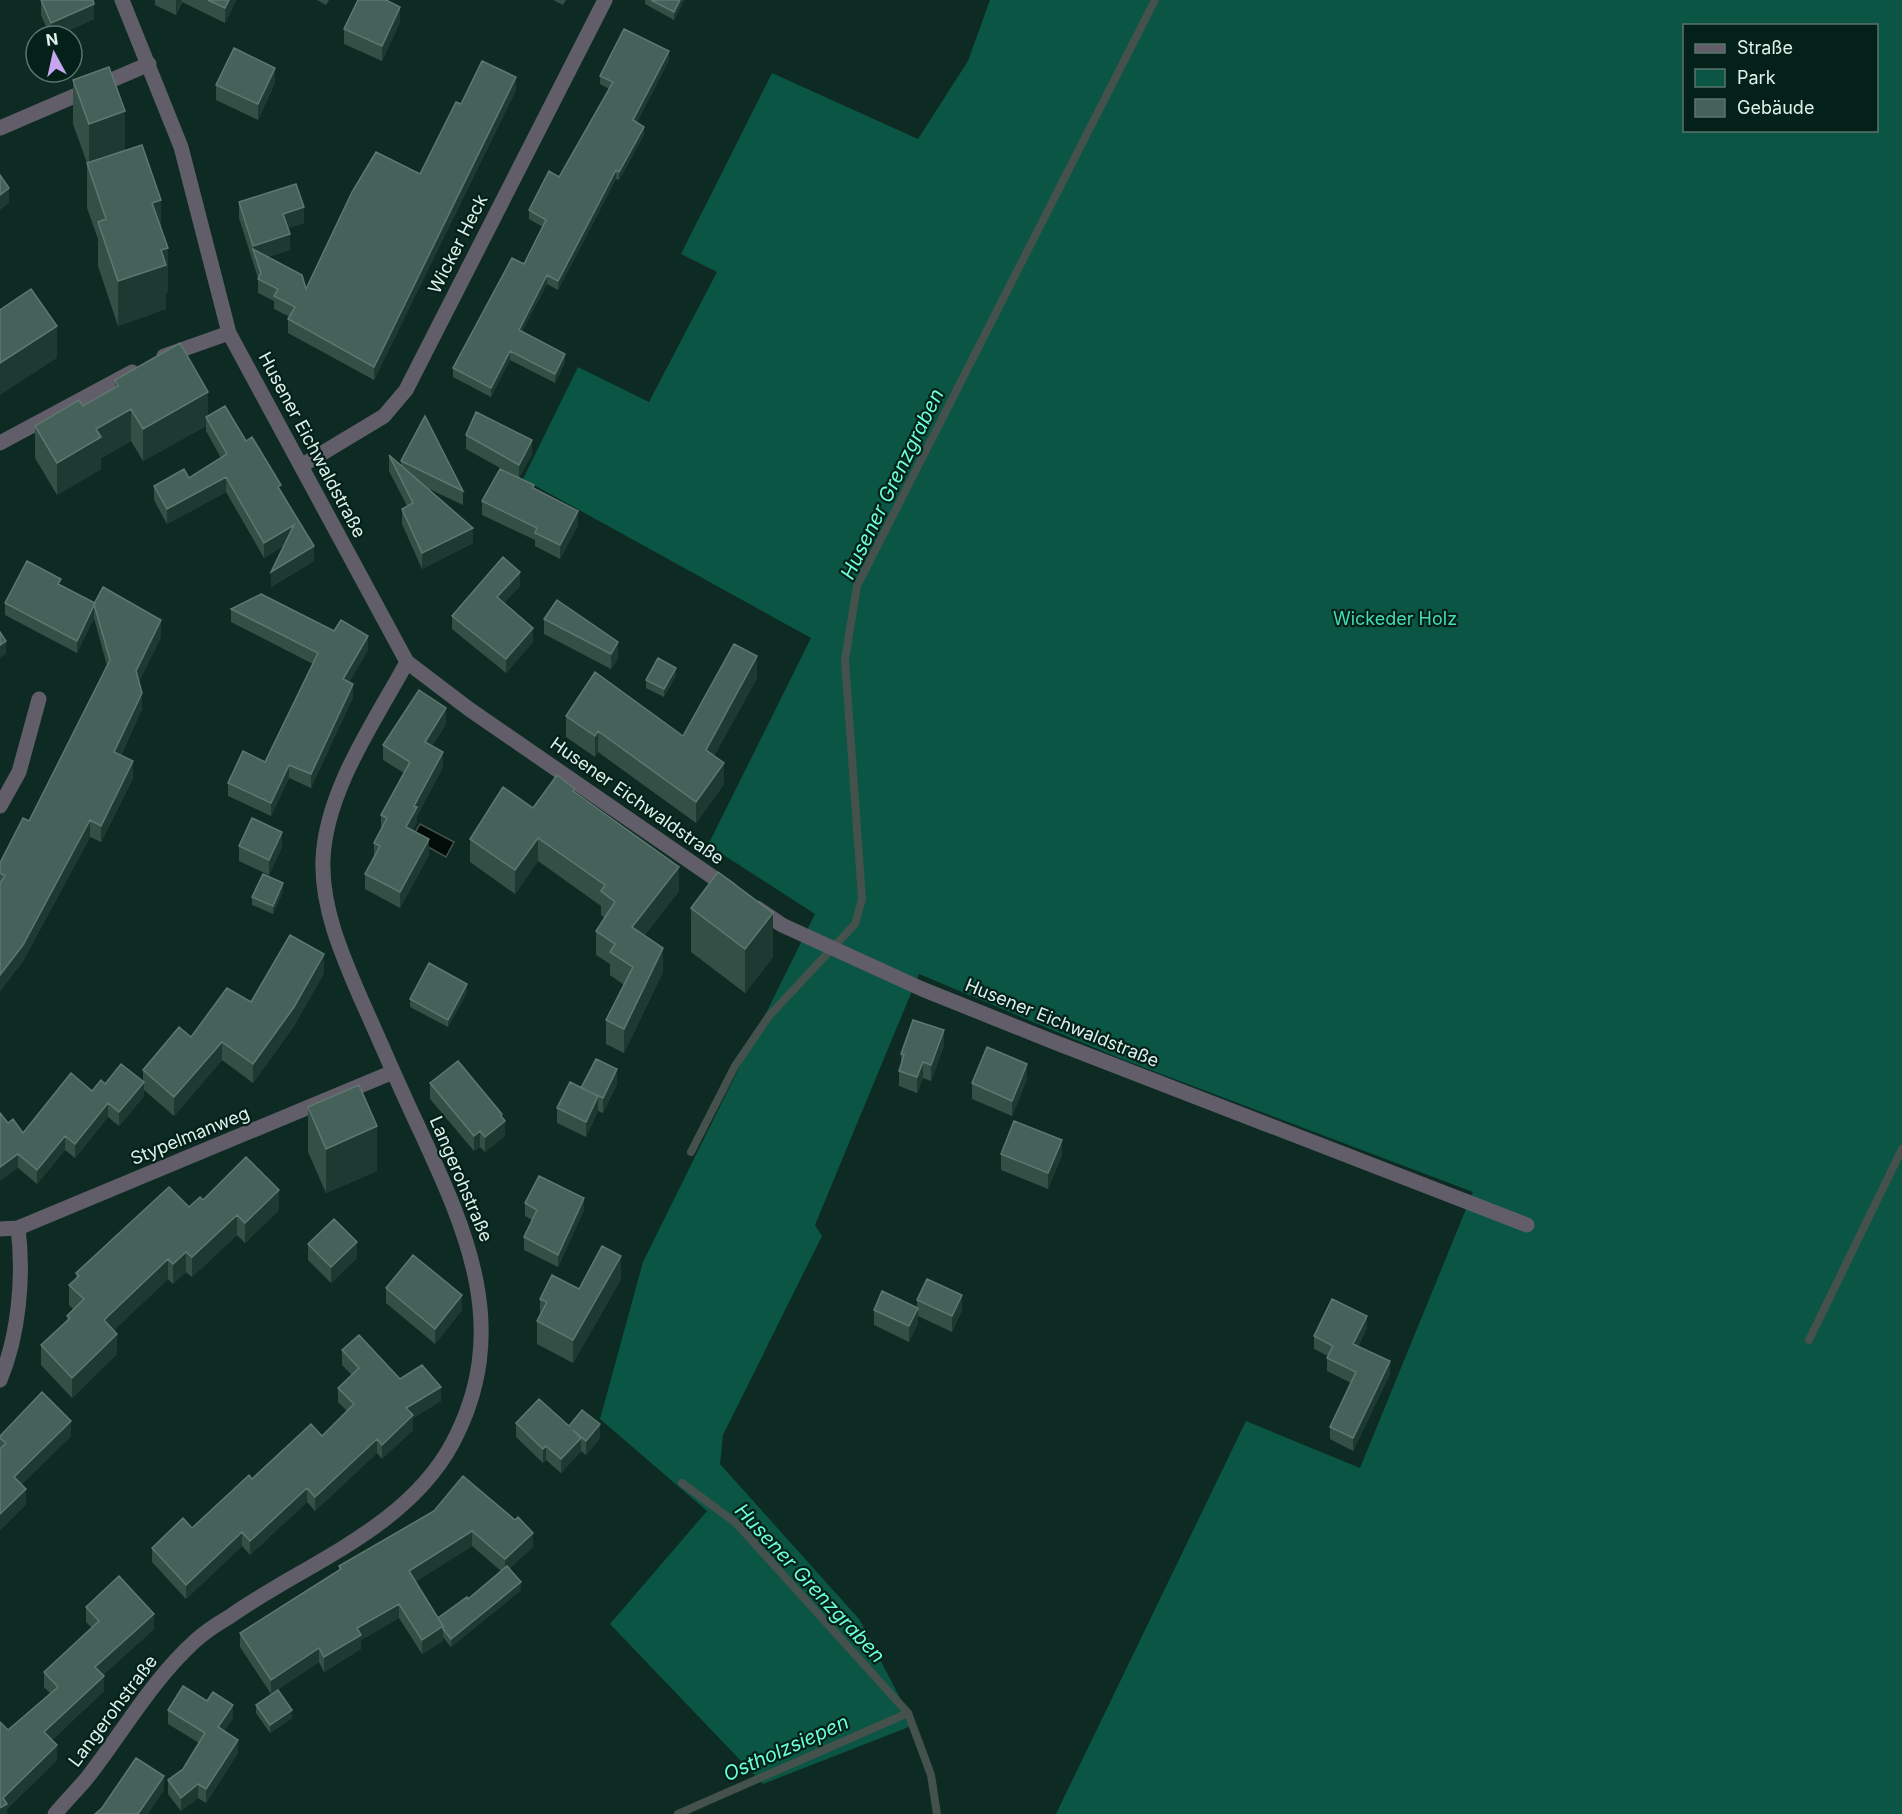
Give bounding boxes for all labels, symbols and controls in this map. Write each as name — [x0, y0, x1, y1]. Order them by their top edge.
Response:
north arrow — [24, 24, 84, 84]
legend — [1683, 24, 1878, 132]
text: N — [44, 28, 59, 50]
text: Straße — [1737, 37, 1793, 58]
text: Park — [1737, 67, 1776, 88]
text: Gebäude — [1737, 97, 1814, 118]
street label: Wicker Heck — [424, 191, 492, 297]
street label: Husener Eichwaldstraße — [255, 348, 370, 541]
water label: Husener Grenzgraben — [835, 385, 949, 583]
park label: Wickeder Holz — [1333, 608, 1457, 629]
street label: Husener Eichwaldstraße — [546, 733, 728, 869]
street label: Husener Eichwaldstraße — [962, 974, 1162, 1071]
street label: Stypelmanweg — [127, 1102, 252, 1169]
street label: Langerohstraße — [426, 1113, 497, 1245]
water label: Husener Grenzgraben — [730, 1498, 890, 1668]
street label: Langerohstraße — [64, 1651, 161, 1771]
water label: Ostholzsiepen — [720, 1710, 852, 1786]

